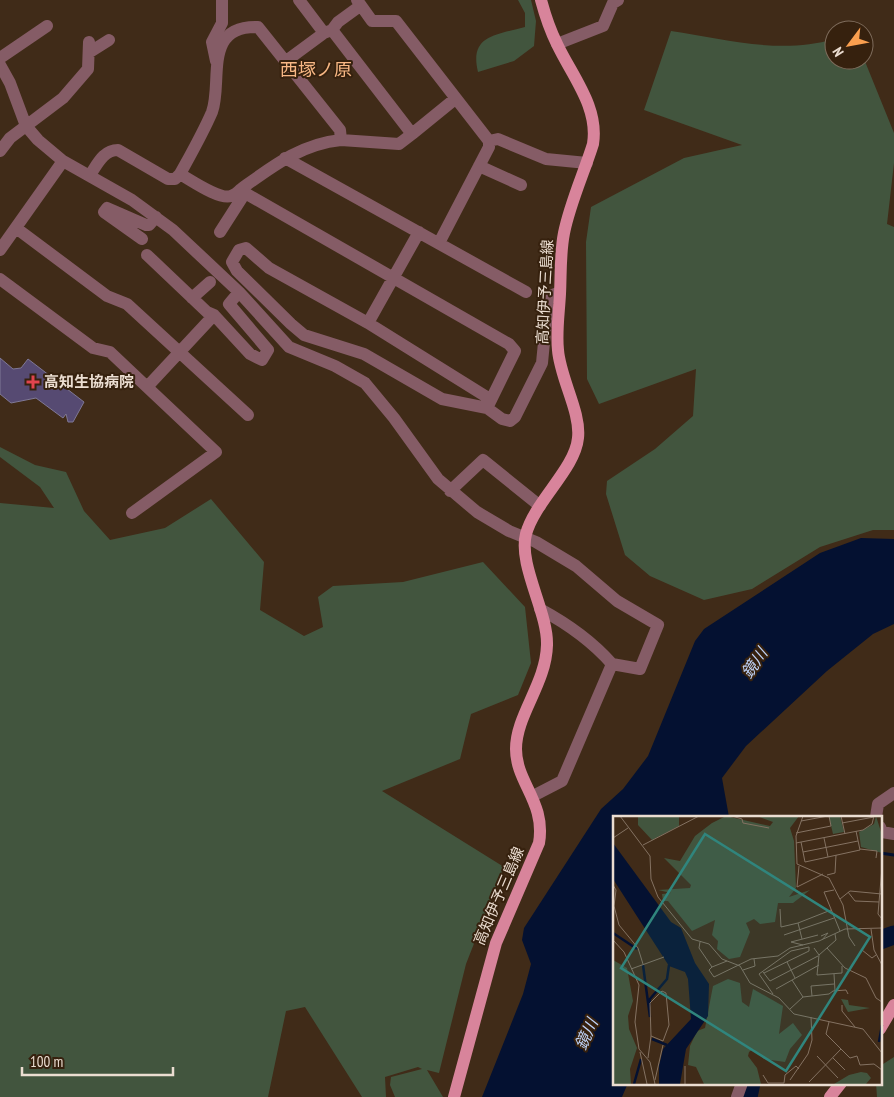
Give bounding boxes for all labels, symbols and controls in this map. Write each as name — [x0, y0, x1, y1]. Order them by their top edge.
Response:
north arrow — [824, 20, 874, 70]
text: N — [828, 44, 848, 60]
district label: 西塚ノ原 — [280, 58, 352, 81]
street label: 高知伊予三島線 — [532, 239, 557, 345]
place label: 高知生協病院 — [44, 372, 134, 391]
marker: 高知生協病院 — [26, 375, 40, 389]
water label: 鏡川 — [737, 642, 772, 682]
inset map — [613, 816, 882, 1084]
street label: 高知伊予三島線 — [469, 844, 528, 948]
water label: 鏡川 — [570, 1013, 602, 1053]
scale bar — [22, 1044, 174, 1076]
text: 100 m — [30, 1052, 63, 1071]

